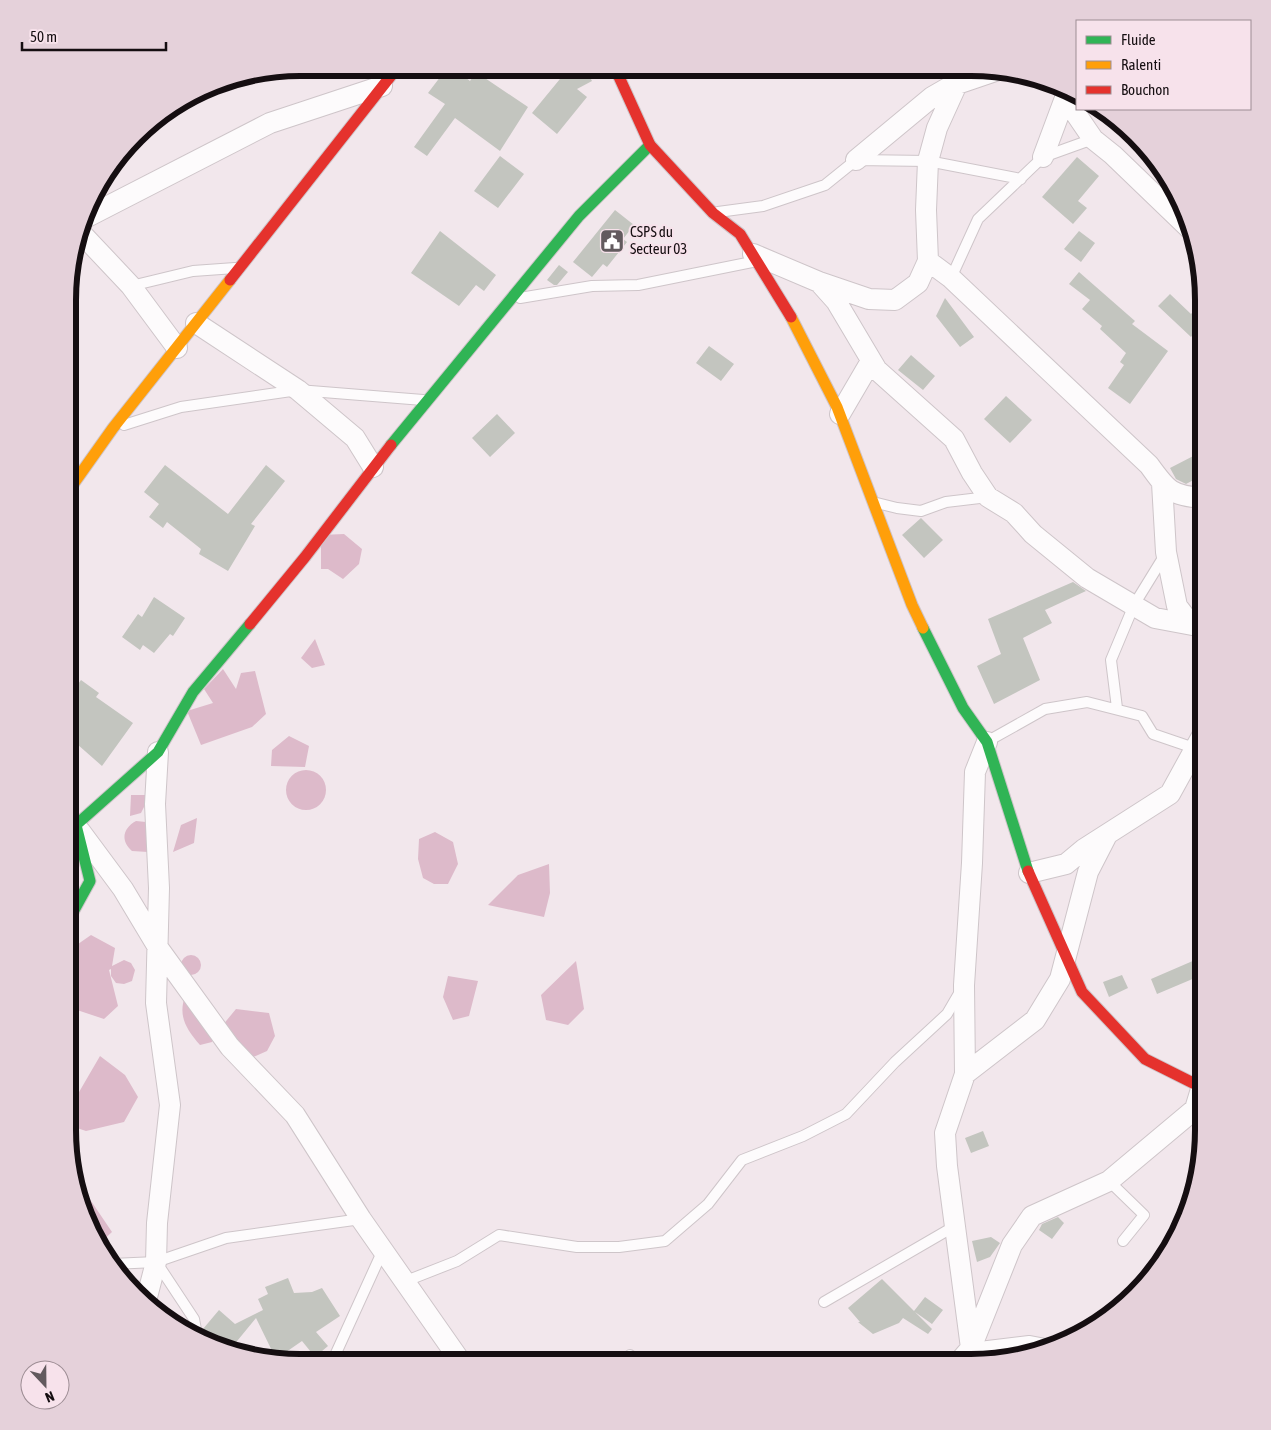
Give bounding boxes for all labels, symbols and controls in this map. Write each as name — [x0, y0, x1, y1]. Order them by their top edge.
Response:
scale bar — [22, 20, 166, 52]
legend — [1076, 20, 1251, 110]
text: 50 m — [30, 28, 57, 45]
text: Fluide — [1121, 31, 1156, 48]
text: Ralenti — [1121, 56, 1161, 73]
text: Bouchon — [1121, 81, 1170, 98]
place label: CSPS du Secteur 03 — [630, 223, 687, 257]
public building icon: CSPS du Secteur 03 — [599, 228, 625, 254]
north arrow — [20, 1360, 70, 1410]
text: N — [43, 1388, 57, 1406]

